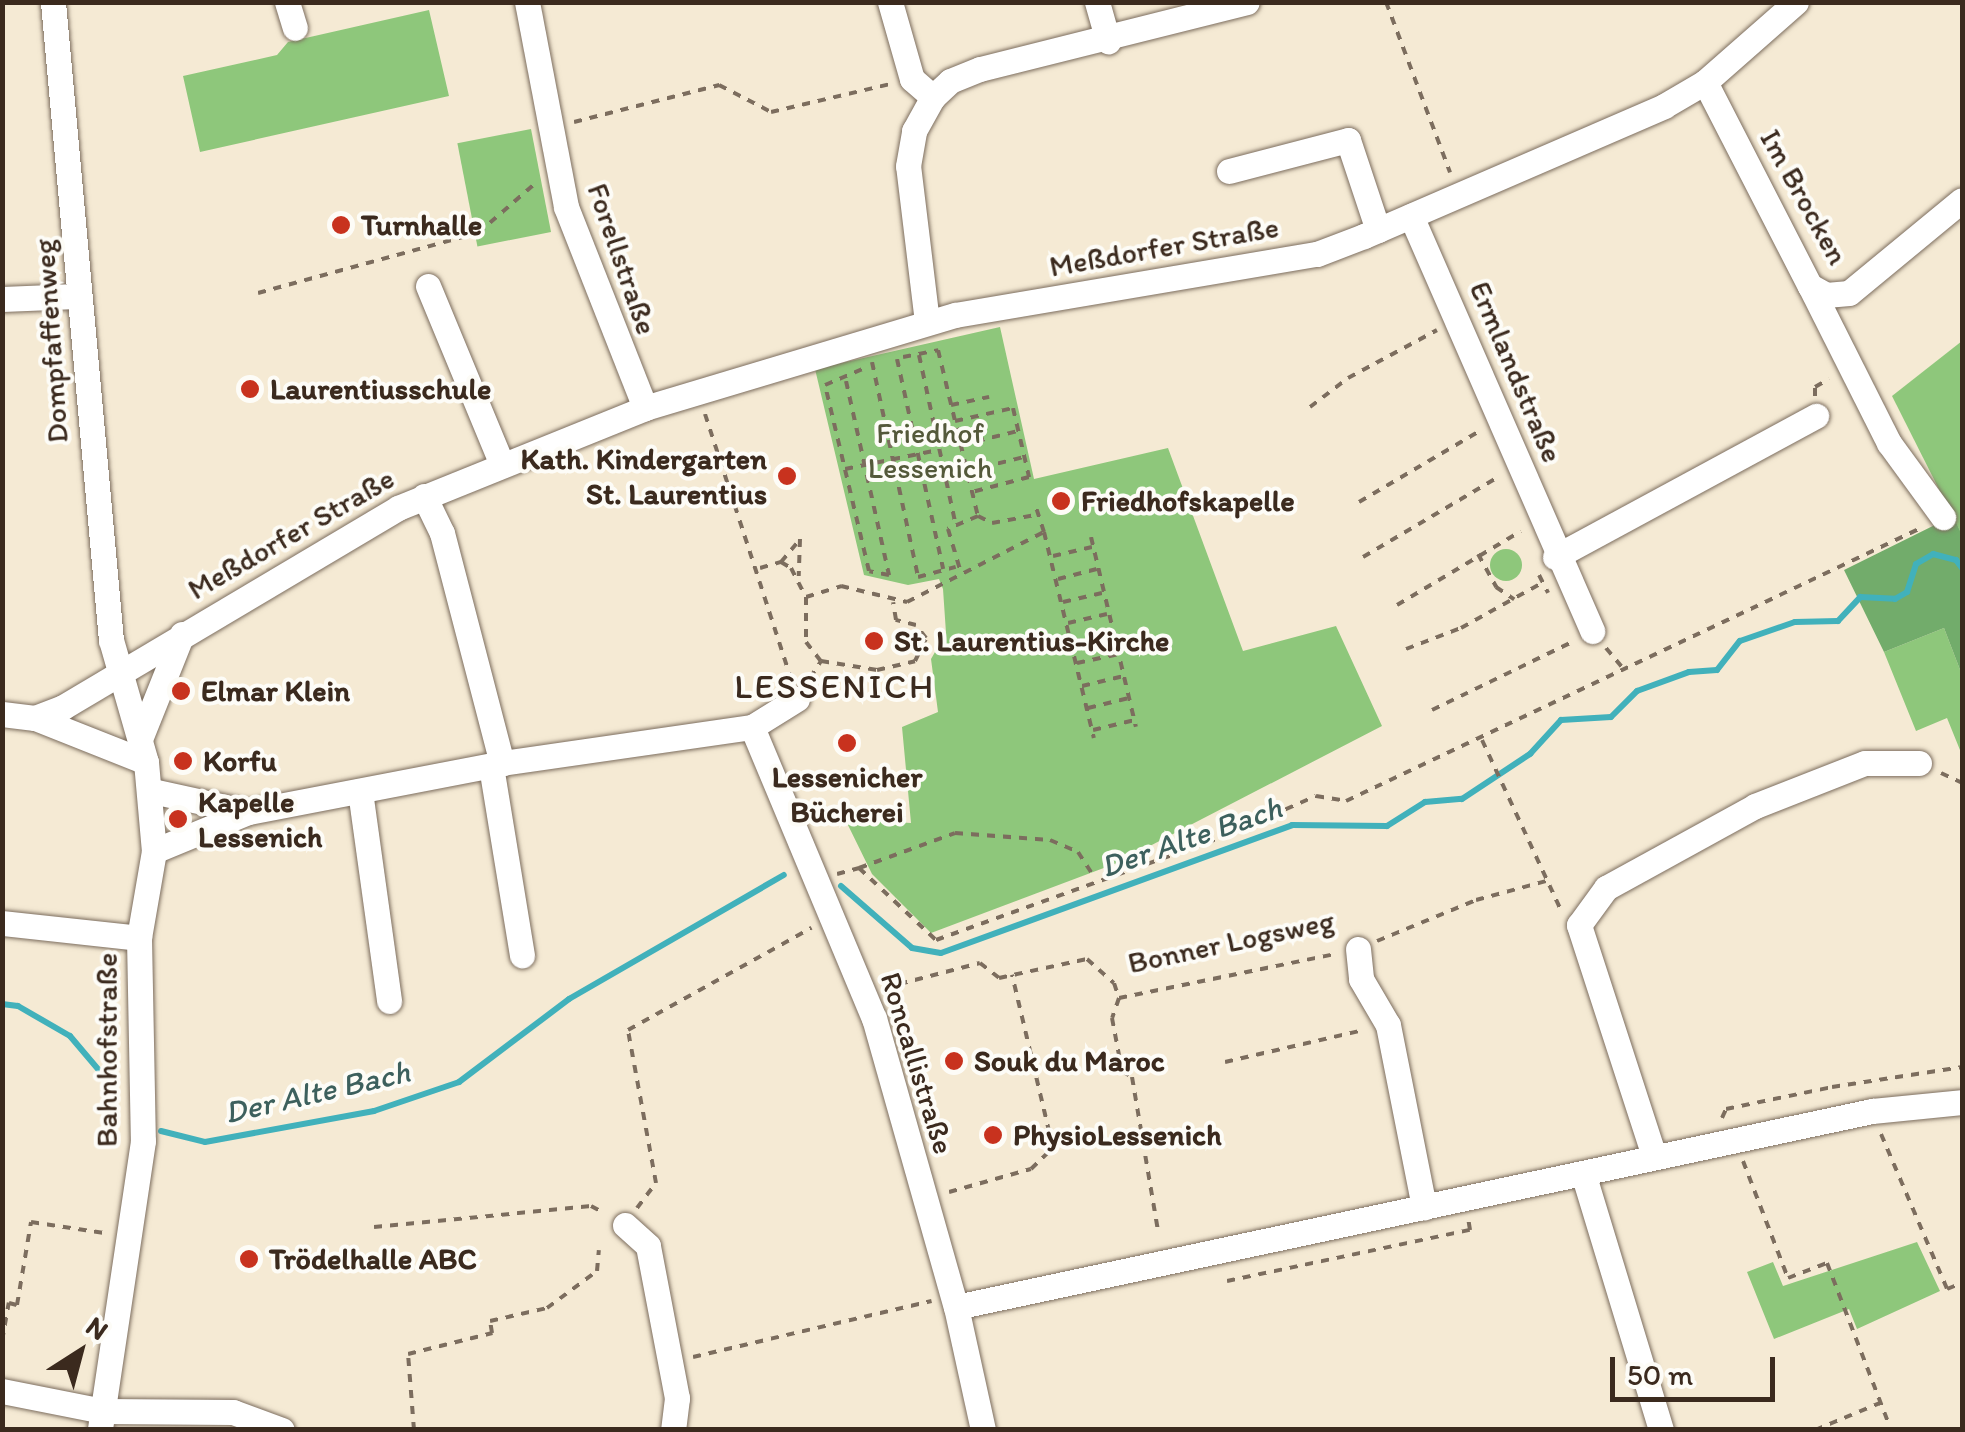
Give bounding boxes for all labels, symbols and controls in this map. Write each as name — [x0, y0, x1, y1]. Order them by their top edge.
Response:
street label: Im Brocken — [1752, 123, 1856, 271]
street label: Forellstraße — [579, 179, 665, 339]
place label: Turnhalle — [361, 207, 482, 243]
street label: Meßdorfer Straße — [1047, 209, 1281, 285]
marker: Turnhalle — [330, 214, 352, 236]
street label: Dompfaffenweg — [26, 238, 76, 444]
street label: Ermlandstraße — [1462, 276, 1570, 468]
place label: Laurentiusschule — [270, 371, 491, 407]
marker: Laurentiusschule — [239, 378, 261, 400]
park label: Friedhof Lessenich — [868, 415, 992, 486]
place label: Kath. Kindergarten St. Laurentius — [521, 441, 767, 512]
street label: Meßdorfer Straße — [182, 461, 400, 607]
marker: Kath. Kindergarten St. Laurentius — [776, 465, 798, 487]
place label: Friedhofskapelle — [1081, 483, 1295, 519]
marker: Friedhofskapelle — [1050, 490, 1072, 512]
place label: St. Laurentius-Kirche — [894, 623, 1169, 659]
marker: St. Laurentius-Kirche — [863, 630, 885, 652]
district label: LESSENICH — [734, 665, 936, 707]
place label: Elmar Klein — [201, 673, 350, 709]
marker: Elmar Klein — [170, 680, 192, 702]
marker: Lessenicher Bücherei — [836, 732, 858, 754]
place label: Korfu — [203, 743, 277, 779]
marker: Korfu — [172, 750, 194, 772]
place label: Lessenicher Bücherei — [772, 759, 922, 830]
place label: Kapelle Lessenich — [198, 784, 322, 854]
water label: Der Alte Bach — [1095, 788, 1287, 886]
marker: Kapelle Lessenich — [167, 808, 189, 830]
street label: Bonner Logsweg — [1125, 903, 1337, 981]
street label: Bahnhofstraße — [89, 953, 125, 1147]
street label: Roncallistraße — [872, 968, 962, 1158]
place label: Souk du Maroc — [974, 1043, 1165, 1079]
marker: Souk du Maroc — [943, 1050, 965, 1072]
water label: Der Alte Bach — [221, 1052, 413, 1132]
place label: PhysioLessenich — [1013, 1117, 1221, 1153]
marker: PhysioLessenich — [982, 1124, 1004, 1146]
place label: Trödelhalle ABC — [269, 1241, 477, 1277]
marker: Trödelhalle ABC — [238, 1248, 260, 1270]
north arrow — [30, 1302, 130, 1402]
text: N — [80, 1308, 115, 1347]
scale bar — [1615, 1337, 1780, 1399]
text: 50 m — [1627, 1356, 1693, 1393]

